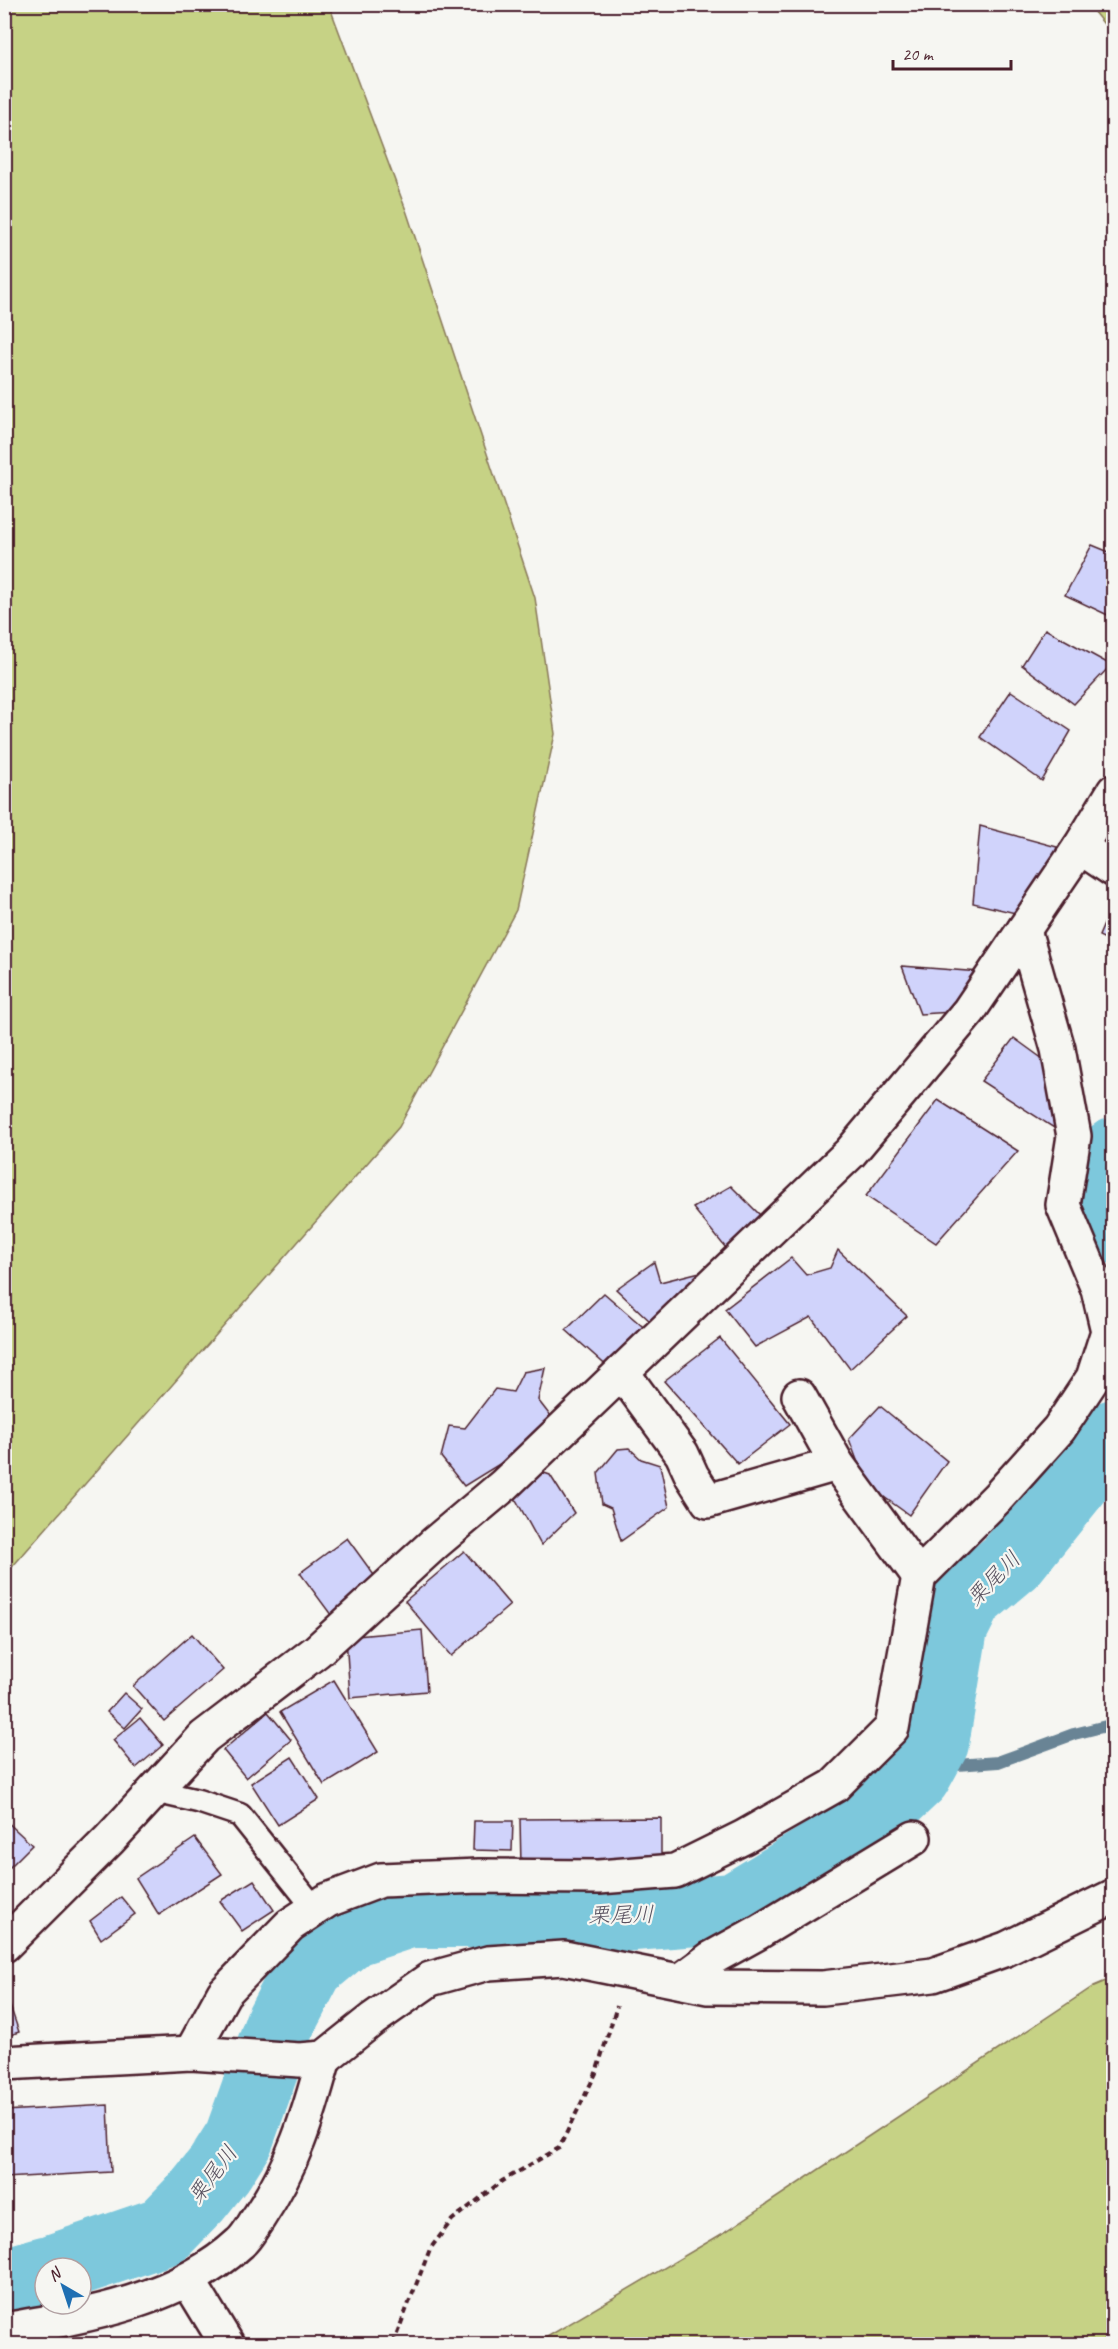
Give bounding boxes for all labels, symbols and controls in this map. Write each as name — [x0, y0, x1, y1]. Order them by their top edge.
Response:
scale bar — [893, 33, 1012, 71]
text: 20 m — [902, 43, 935, 65]
water label: 栗尾川 — [961, 1545, 1027, 1612]
water label: 栗尾川 — [588, 1900, 654, 1930]
water label: 栗尾川 — [182, 2140, 244, 2209]
north arrow — [33, 2256, 93, 2316]
text: N — [44, 2262, 67, 2286]

